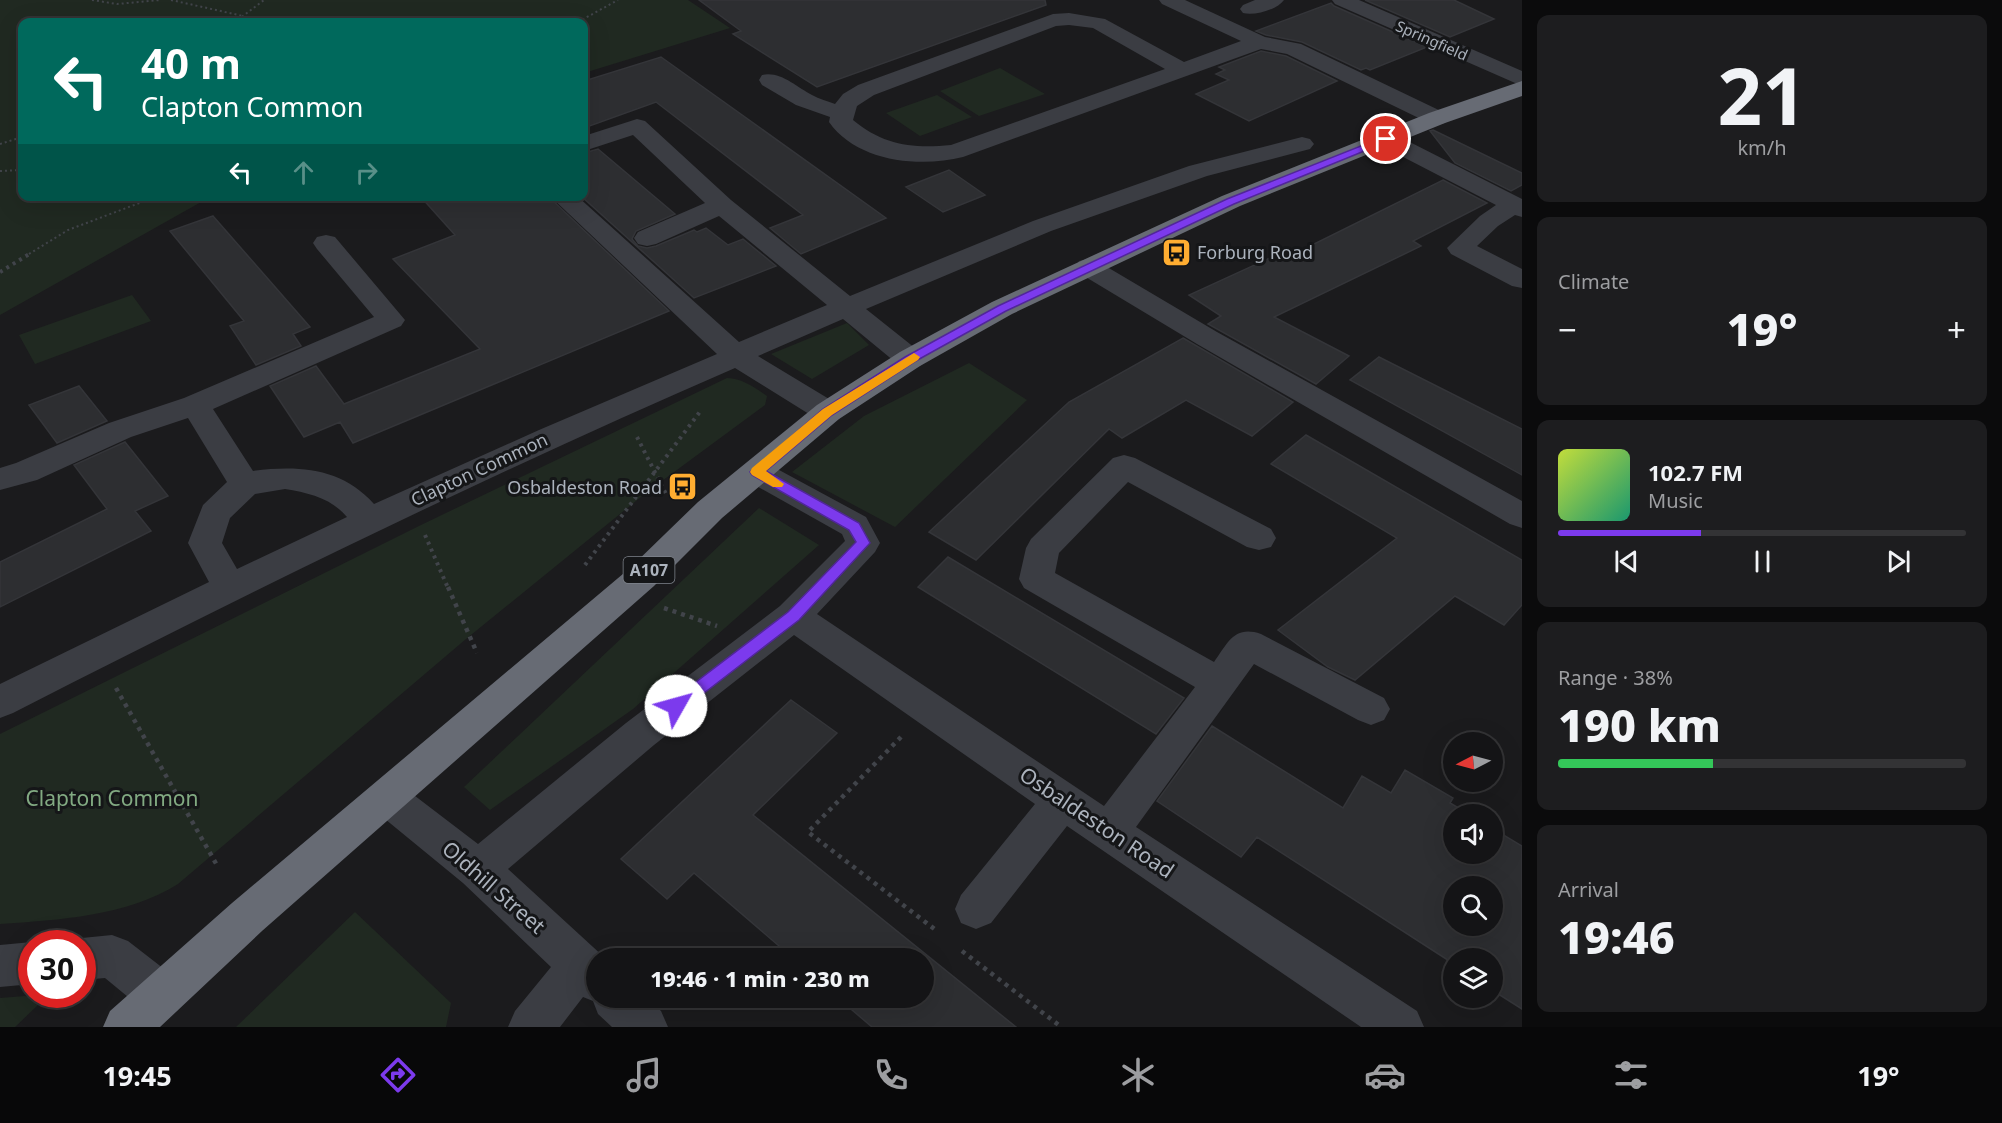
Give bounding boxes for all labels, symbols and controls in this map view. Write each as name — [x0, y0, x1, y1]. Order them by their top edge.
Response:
street label: Springfield — [1393, 15, 1471, 65]
text: 40 m — [141, 34, 241, 91]
icon: left — [42, 42, 120, 120]
text: 21 — [1717, 42, 1807, 148]
text: Clapton Common — [141, 88, 363, 125]
pin — [1360, 113, 1411, 164]
icon: arrive — [1369, 122, 1402, 155]
text: km/h — [1737, 134, 1787, 161]
icon: left — [224, 156, 257, 189]
icon: ahead — [287, 156, 320, 189]
icon: right — [350, 156, 383, 189]
bus stop icon: Forburg Road — [1160, 236, 1192, 268]
place label: Forburg Road — [1197, 240, 1313, 264]
text: Climate — [1558, 268, 1629, 295]
text: 19° — [1726, 298, 1798, 359]
text: − — [1558, 307, 1577, 352]
text: + — [1947, 307, 1966, 352]
street label: Clapton Common — [407, 427, 551, 511]
text: 102.7 FM — [1648, 457, 1743, 487]
bus stop icon: Osbaldeston Road — [667, 471, 699, 503]
place label: Osbaldeston Road — [507, 475, 662, 499]
text: Music — [1648, 487, 1703, 514]
icon: previous — [1610, 545, 1643, 578]
icon: pause — [1746, 545, 1779, 578]
icon: next — [1882, 545, 1915, 578]
road number: A107 — [624, 557, 674, 583]
text: Range · 38% — [1558, 664, 1673, 691]
position arrow — [644, 674, 708, 738]
text: 190 km — [1558, 694, 1721, 755]
north arrow — [1443, 732, 1503, 792]
map controls — [1443, 732, 1503, 1008]
street label: Osbaldeston Road — [1014, 760, 1180, 884]
park label: Clapton Common — [25, 784, 199, 812]
button: sound — [1443, 804, 1503, 864]
street label: Oldhill Street — [436, 834, 552, 940]
button: search — [1443, 876, 1503, 936]
text: Arrival — [1558, 876, 1619, 903]
text: 19:46 — [1558, 906, 1675, 967]
speed limit sign: 30 — [18, 930, 96, 1008]
button: layers — [1443, 948, 1503, 1008]
text: 19:46 · 1 min · 230 m — [650, 963, 870, 993]
icon: directions — [377, 1054, 419, 1096]
icon: music — [623, 1054, 665, 1096]
icon: phone — [870, 1054, 912, 1096]
icon: climate — [1117, 1054, 1159, 1096]
icon: car — [1364, 1054, 1406, 1096]
icon: filters — [1610, 1054, 1652, 1096]
text: 19:45 — [102, 1057, 172, 1094]
text: 19° — [1857, 1057, 1900, 1094]

